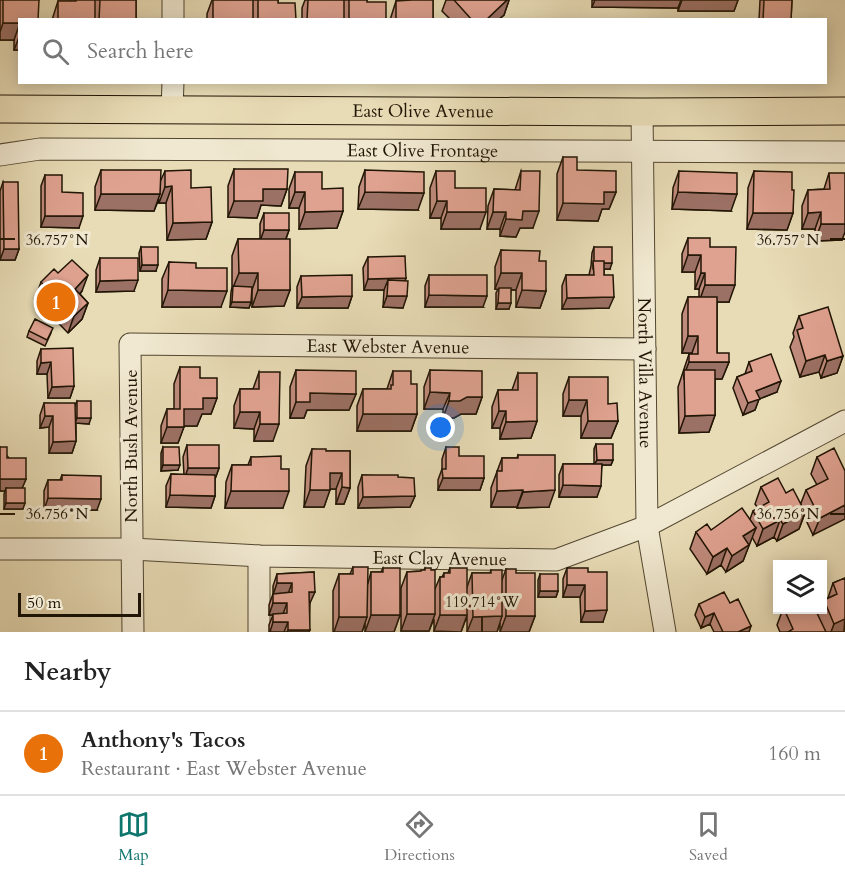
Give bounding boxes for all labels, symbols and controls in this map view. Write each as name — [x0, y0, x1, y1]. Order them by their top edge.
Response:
search box — [18, 18, 827, 84]
icon: search — [39, 35, 72, 68]
text: Search here — [87, 36, 194, 66]
street label: East Olive Avenue — [352, 99, 494, 124]
street label: East Olive Frontage — [347, 138, 498, 164]
text: 36.757°N — [26, 230, 89, 250]
text: 36.757°N — [757, 230, 820, 250]
pin: 1 — [36, 280, 76, 324]
street label: North Villa Avenue — [631, 298, 658, 448]
street label: East Webster Avenue — [306, 334, 470, 360]
street label: North Bush Avenue — [119, 369, 144, 523]
your location — [426, 413, 455, 442]
text: 36.756°N — [26, 504, 89, 524]
text: 36.756°N — [757, 504, 820, 524]
street label: East Clay Avenue — [372, 546, 507, 572]
map controls — [773, 560, 827, 614]
button: layers — [773, 560, 827, 614]
scale bar — [18, 590, 141, 618]
text: 50 m — [27, 592, 61, 614]
text: 119.714°W — [445, 592, 520, 612]
text: Nearby — [24, 654, 112, 689]
text: Anthony's Tacos — [81, 725, 245, 755]
text: 1 — [38, 740, 49, 767]
text: 160 m — [768, 740, 821, 767]
text: Restaurant · East Webster Avenue — [81, 755, 367, 782]
tab: Map — [117, 808, 150, 866]
tab: Directions — [384, 808, 455, 866]
tab: Saved — [689, 808, 728, 866]

